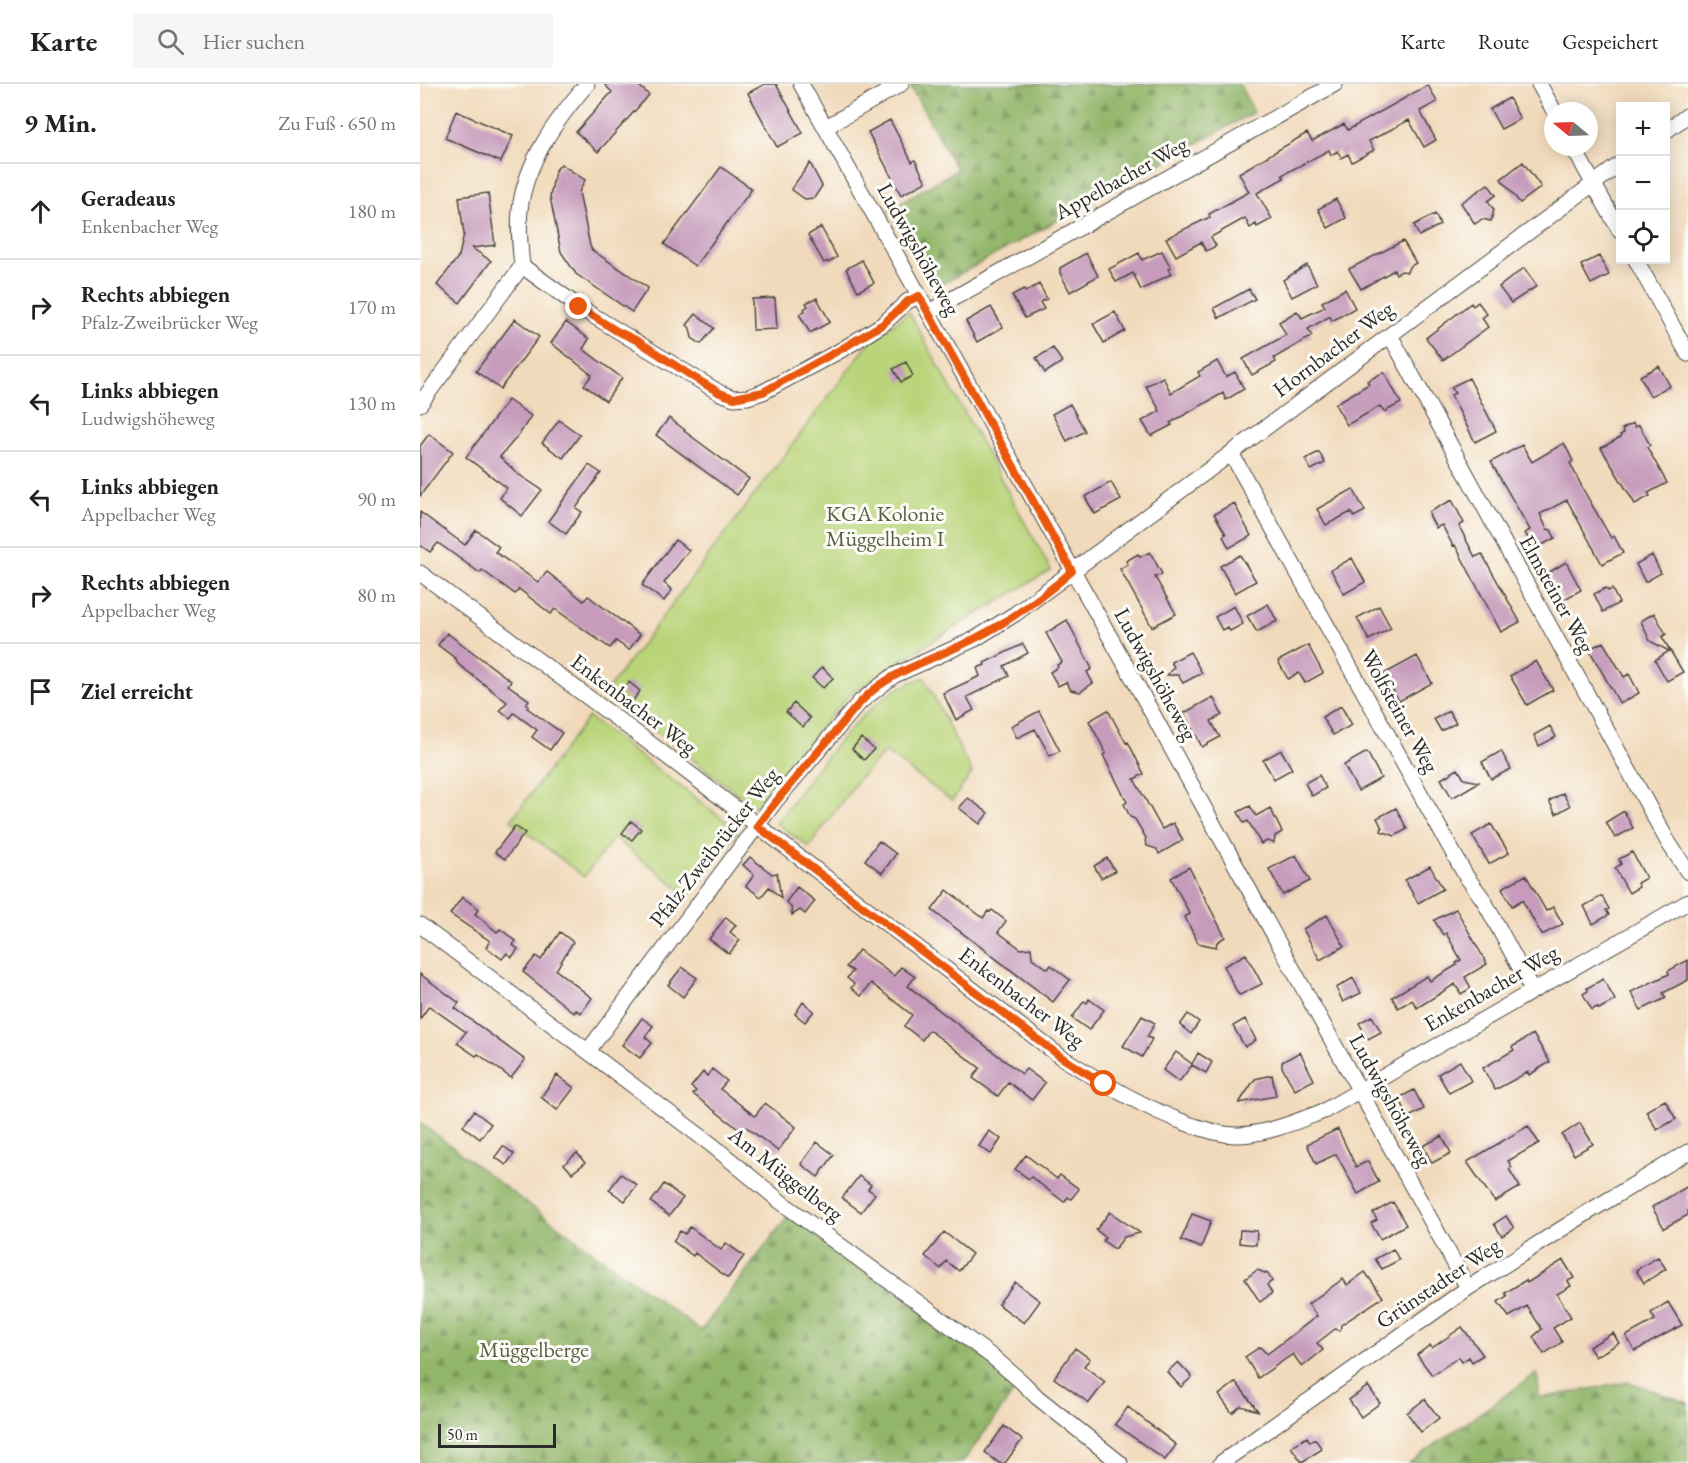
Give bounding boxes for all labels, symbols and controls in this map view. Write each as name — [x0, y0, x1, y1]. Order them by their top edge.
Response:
search box — [133, 14, 553, 68]
text: Karte — [30, 23, 97, 59]
icon: search — [154, 25, 187, 58]
text: Hier suchen — [202, 27, 305, 56]
text: Karte — [1401, 28, 1445, 55]
text: Route — [1478, 28, 1529, 55]
text: Gespeichert — [1562, 28, 1658, 55]
north arrow — [1544, 102, 1598, 156]
map controls — [1616, 102, 1670, 264]
button: + — [1616, 102, 1670, 156]
text: 9 Min. — [24, 106, 97, 140]
text: Zu Fuß · 650 m — [278, 110, 396, 136]
street label: Appelbacher Weg — [1048, 129, 1193, 227]
button: − — [1616, 156, 1670, 210]
street label: Ludwigshöheweg — [871, 178, 968, 321]
text: Geradeaus — [81, 184, 175, 213]
icon: ahead — [24, 195, 57, 228]
text: 180 m — [348, 198, 396, 224]
button: locate — [1616, 210, 1670, 264]
text: Enkenbacher Weg — [81, 213, 218, 239]
text: Rechts abbiegen — [81, 280, 230, 309]
icon: right — [24, 291, 57, 324]
route end — [565, 293, 591, 319]
text: 170 m — [348, 294, 396, 320]
street label: Hornbacher Weg — [1267, 294, 1400, 404]
text: Pfalz-Zweibrücker Weg — [81, 309, 258, 335]
text: Links abbiegen — [81, 376, 219, 405]
icon: left — [24, 387, 57, 420]
text: 130 m — [348, 390, 396, 416]
text: Ludwigshöheweg — [81, 405, 215, 431]
text: Links abbiegen — [81, 472, 219, 501]
icon: left — [24, 483, 57, 516]
text: 90 m — [357, 486, 396, 512]
park label: KGA Kolonie Müggelheim I — [826, 499, 945, 553]
text: Appelbacher Weg — [81, 501, 216, 527]
street label: Elmsteiner Weg — [1513, 530, 1602, 659]
text: Rechts abbiegen — [81, 568, 230, 597]
icon: right — [24, 579, 57, 612]
text: 80 m — [357, 582, 396, 608]
text: Appelbacher Weg — [81, 597, 216, 623]
street label: Ludwigshöheweg — [1108, 603, 1205, 746]
street label: Wolfsteiner Weg — [1354, 644, 1446, 778]
street label: Enkenbacher Weg — [565, 647, 703, 761]
icon: arrive — [24, 675, 57, 708]
text: Ziel erreicht — [81, 677, 193, 706]
street label: Pfalz-Zweibrücker Weg — [643, 761, 786, 933]
street label: Enkenbacher Weg — [1418, 937, 1564, 1038]
street label: Enkenbacher Weg — [953, 940, 1091, 1054]
street label: Ludwigshöheweg — [1343, 1029, 1440, 1172]
route start — [1090, 1070, 1116, 1096]
street label: Am Müggelberg — [722, 1119, 850, 1228]
street label: Grünstadter Weg — [1370, 1231, 1506, 1335]
park label: Müggelberge — [479, 1335, 589, 1364]
scale bar — [438, 1421, 556, 1448]
text: 50 m — [447, 1424, 478, 1445]

